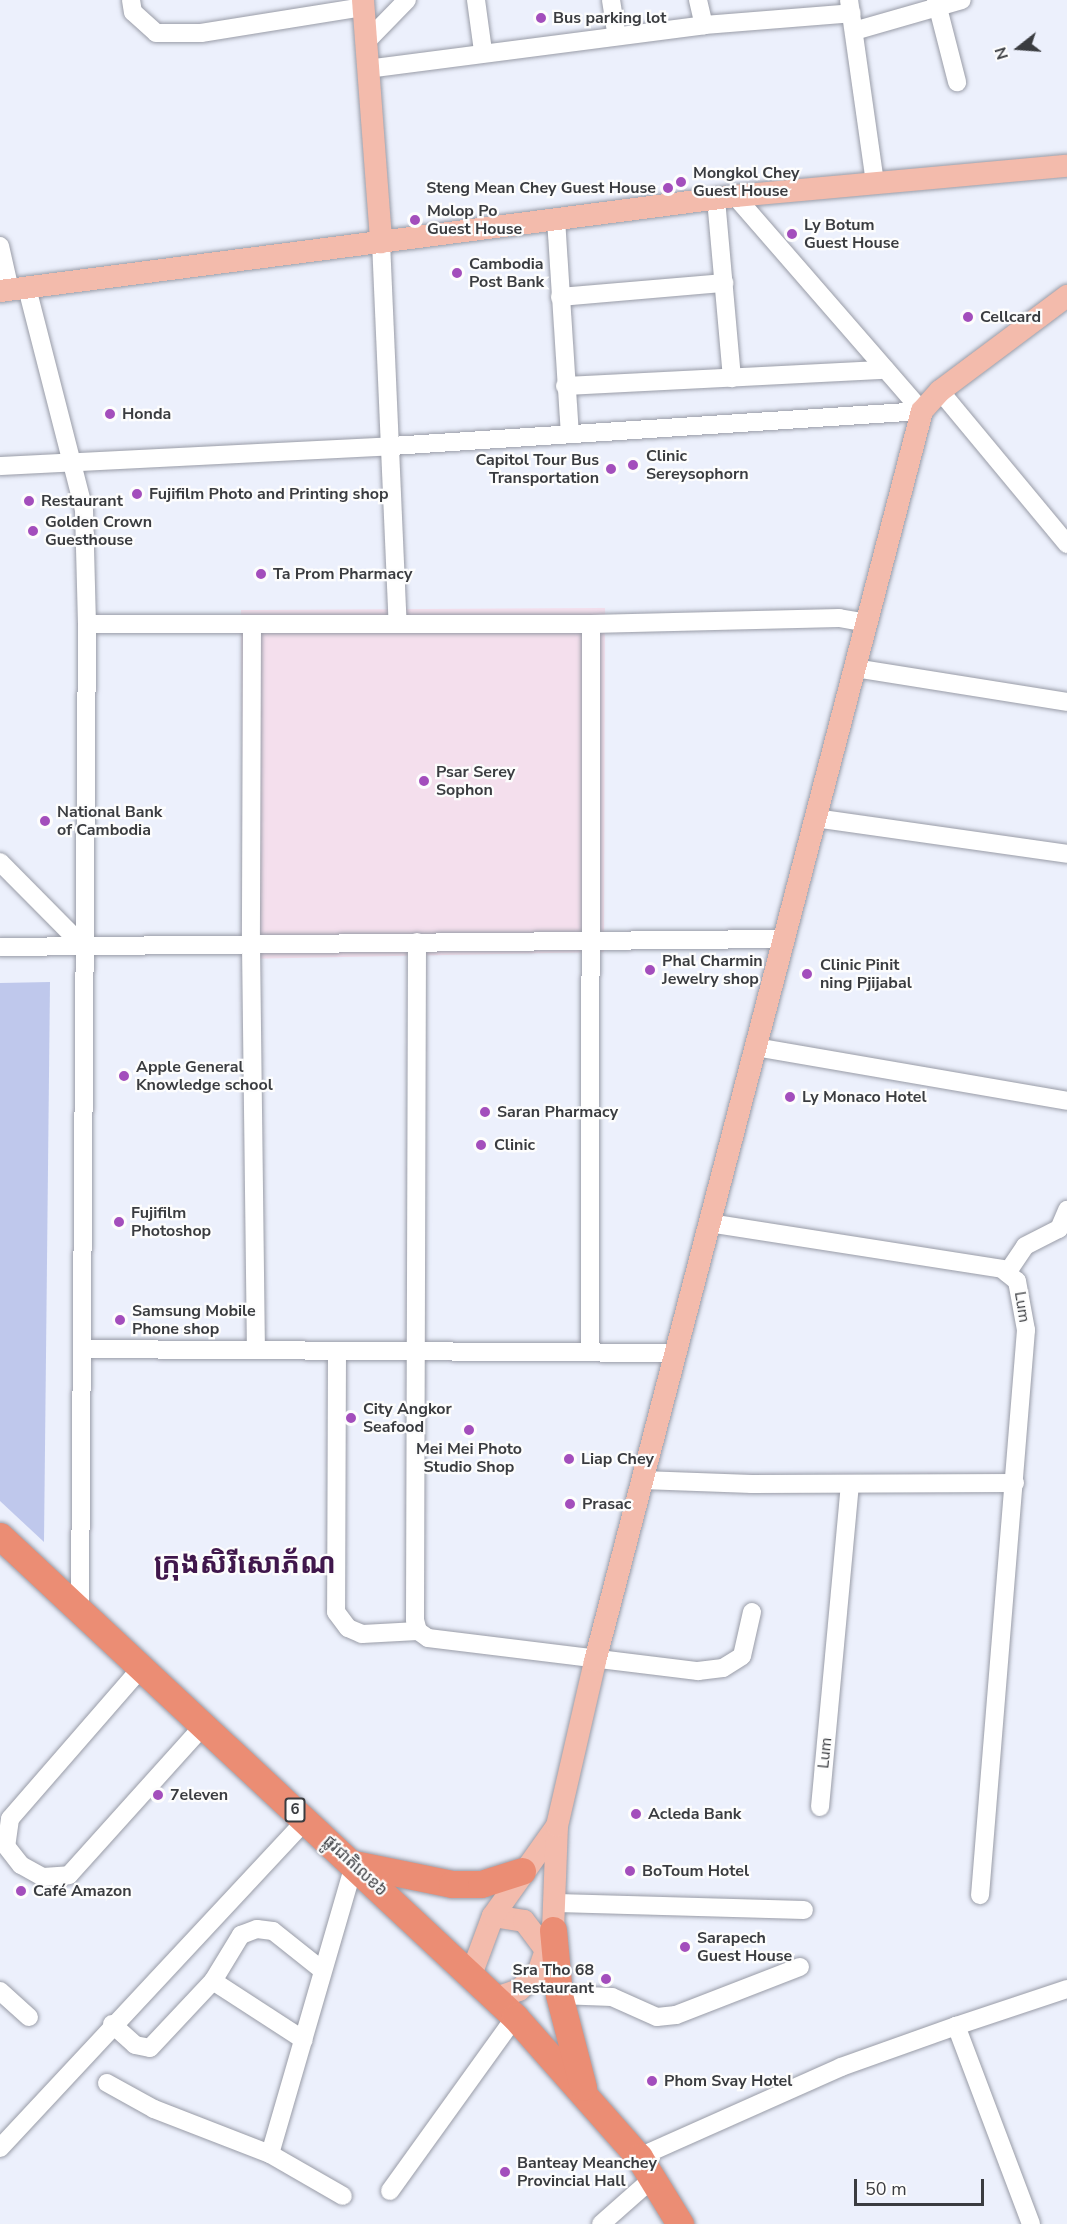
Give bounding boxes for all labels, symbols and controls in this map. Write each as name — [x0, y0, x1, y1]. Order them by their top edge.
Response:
place label: Bus parking lot — [553, 8, 666, 28]
marker: Bus parking lot — [534, 11, 548, 25]
north arrow — [989, 18, 1049, 78]
text: N — [990, 44, 1014, 62]
place label: Mongkol Chey Guest House — [693, 163, 799, 201]
marker: Mongkol Chey Guest House — [674, 175, 688, 189]
place label: Steng Mean Chey Guest House — [426, 178, 656, 198]
marker: Steng Mean Chey Guest House — [661, 181, 675, 195]
place label: Molop Po Guest House — [427, 201, 522, 239]
marker: Molop Po Guest House — [408, 213, 422, 227]
place label: Ly Botum Guest House — [804, 215, 899, 253]
marker: Ly Botum Guest House — [785, 227, 799, 241]
place label: Cambodia Post Bank — [469, 254, 544, 292]
marker: Cambodia Post Bank — [450, 266, 464, 280]
place label: Cellcard — [980, 307, 1041, 327]
marker: Cellcard — [961, 310, 975, 324]
place label: Honda — [122, 404, 171, 424]
marker: Honda — [103, 407, 117, 421]
place label: Clinic Sereysophorn — [646, 446, 749, 484]
place label: Capitol Tour Bus Transportation — [475, 450, 599, 488]
marker: Clinic Sereysophorn — [624, 456, 642, 474]
marker: Capitol Tour Bus Transportation — [604, 462, 618, 476]
place label: Fujifilm Photo and Printing shop — [149, 484, 389, 504]
marker: Fujifilm Photo and Printing shop — [130, 487, 144, 501]
place label: Restaurant — [41, 491, 123, 511]
marker: Restaurant — [22, 494, 36, 508]
place label: Golden Crown Guesthouse — [45, 512, 152, 550]
marker: Golden Crown Guesthouse — [26, 524, 40, 538]
place label: Ta Prom Pharmacy — [273, 564, 412, 584]
marker: Ta Prom Pharmacy — [254, 567, 268, 581]
place label: Psar Serey Sophon — [436, 762, 515, 800]
marker: Psar Serey Sophon — [417, 774, 431, 788]
place label: National Bank of Cambodia — [57, 802, 162, 840]
marker: National Bank of Cambodia — [38, 814, 52, 828]
place label: Phal Charmin Jewelry shop — [662, 951, 763, 989]
place label: Clinic Pinit ning Pjijabal — [820, 955, 912, 993]
marker: Phal Charmin Jewelry shop — [643, 963, 657, 977]
marker: Clinic Pinit ning Pjijabal — [798, 965, 816, 983]
place label: Apple General Knowledge school — [136, 1057, 273, 1095]
marker: Apple General Knowledge school — [117, 1069, 131, 1083]
place label: Ly Monaco Hotel — [802, 1087, 926, 1107]
marker: Ly Monaco Hotel — [783, 1090, 797, 1104]
place label: Saran Pharmacy — [497, 1102, 618, 1122]
marker: Saran Pharmacy — [478, 1105, 492, 1119]
place label: Clinic — [494, 1135, 535, 1155]
marker: Clinic — [472, 1136, 490, 1154]
place label: Fujifilm Photoshop — [131, 1203, 211, 1241]
marker: Fujifilm Photoshop — [112, 1215, 126, 1229]
street label: Lum — [1010, 1290, 1034, 1324]
place label: Samsung Mobile Phone shop — [132, 1301, 256, 1339]
marker: Samsung Mobile Phone shop — [113, 1313, 127, 1327]
place label: City Angkor Seafood — [363, 1399, 452, 1437]
marker: City Angkor Seafood — [344, 1411, 358, 1425]
marker: Mei Mei Photo Studio Shop — [462, 1423, 476, 1437]
place label: Mei Mei Photo Studio Shop — [416, 1439, 522, 1477]
place label: Liap Chey — [581, 1449, 654, 1469]
marker: Liap Chey — [562, 1452, 576, 1466]
place label: Prasac — [582, 1494, 631, 1514]
marker: Prasac — [563, 1497, 577, 1511]
district label: ក្រុងសិរីសោភ័ណ — [154, 1547, 336, 1581]
street label: Lum — [814, 1736, 836, 1770]
place label: 7eleven — [170, 1785, 228, 1805]
marker: 7eleven — [151, 1788, 165, 1802]
road number: 6 — [284, 1798, 306, 1822]
place label: Acleda Bank — [648, 1804, 741, 1824]
marker: Acleda Bank — [629, 1807, 643, 1821]
street label: ផ្លូវជាតិលេខ៦ — [319, 1832, 391, 1900]
place label: BoToum Hotel — [642, 1861, 749, 1881]
marker: BoToum Hotel — [623, 1864, 637, 1878]
place label: Café Amazon — [33, 1881, 132, 1901]
marker: Café Amazon — [14, 1884, 28, 1898]
place label: Sarapech Guest House — [697, 1928, 792, 1966]
marker: Sarapech Guest House — [678, 1940, 692, 1954]
place label: Sra Tho 68 Restaurant — [512, 1960, 594, 1998]
marker: Sra Tho 68 Restaurant — [599, 1972, 613, 1986]
place label: Phom Svay Hotel — [664, 2071, 792, 2091]
marker: Phom Svay Hotel — [645, 2074, 659, 2088]
place label: Banteay Meanchey Provincial Hall — [517, 2153, 657, 2191]
marker: Banteay Meanchey Provincial Hall — [498, 2165, 512, 2179]
scale bar — [857, 2167, 988, 2205]
text: 50 m — [865, 2177, 907, 2201]

